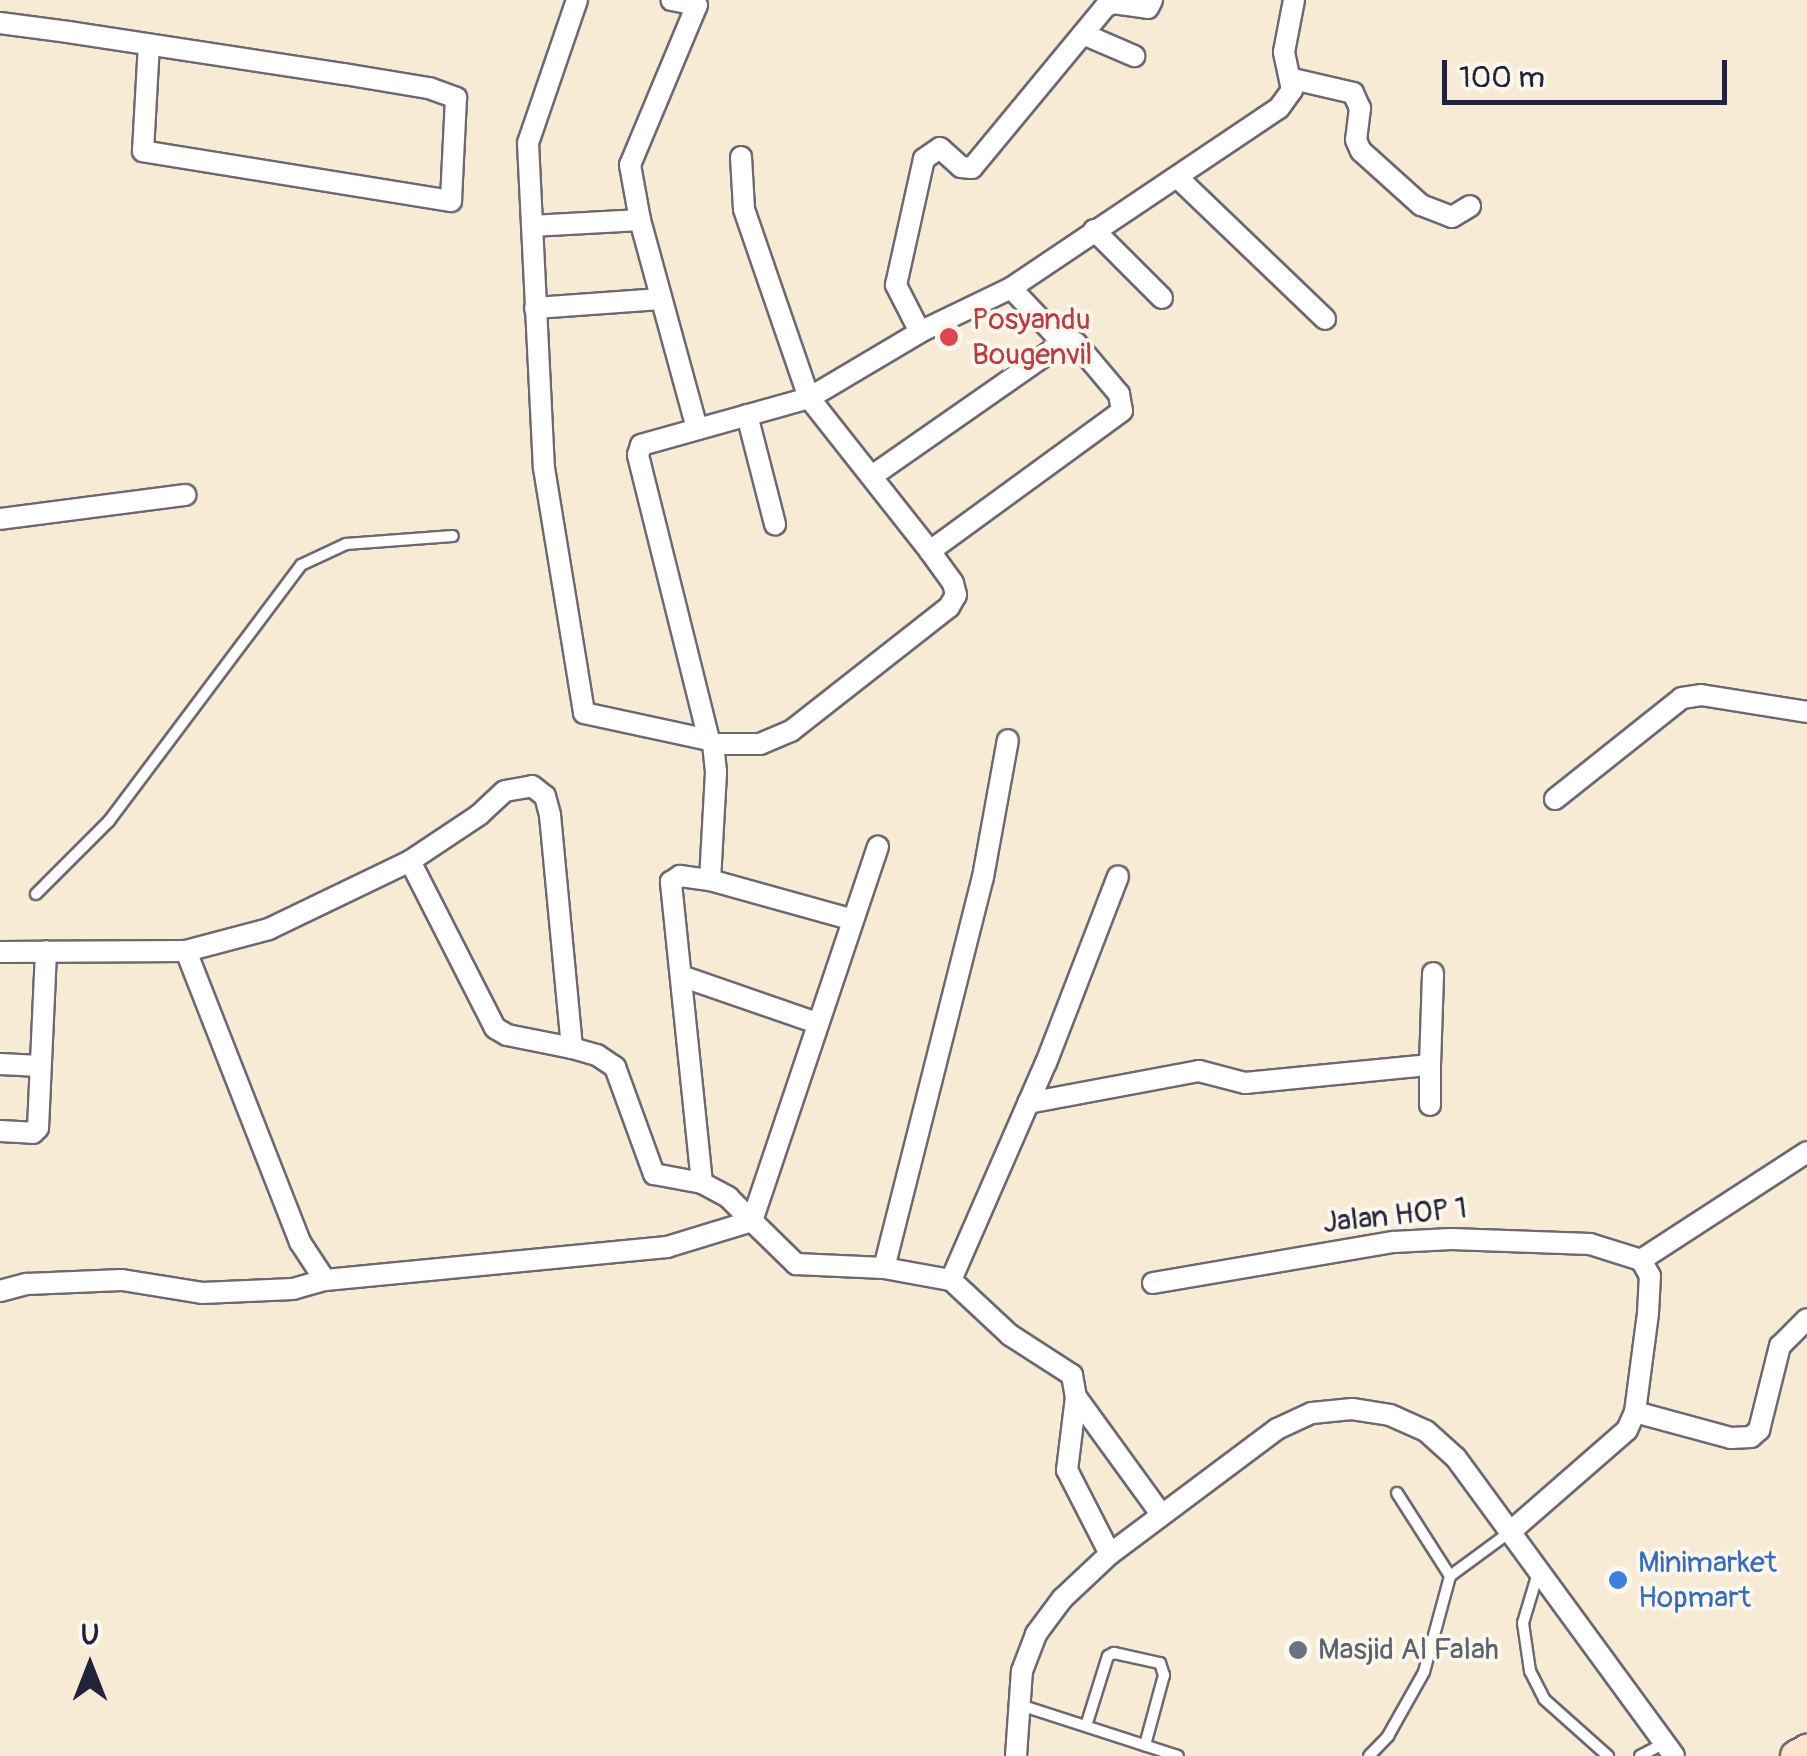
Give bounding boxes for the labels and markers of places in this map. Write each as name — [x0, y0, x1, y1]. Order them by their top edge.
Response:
place label: Posyandu Bougenvil — [972, 302, 1092, 372]
marker: Posyandu Bougenvil — [936, 324, 962, 350]
place label: Minimarket Hopmart — [1638, 1545, 1777, 1616]
marker: Minimarket Hopmart — [1607, 1569, 1629, 1591]
place label: Masjid Al Falah — [1318, 1632, 1499, 1668]
marker: Masjid Al Falah — [1287, 1639, 1309, 1661]

